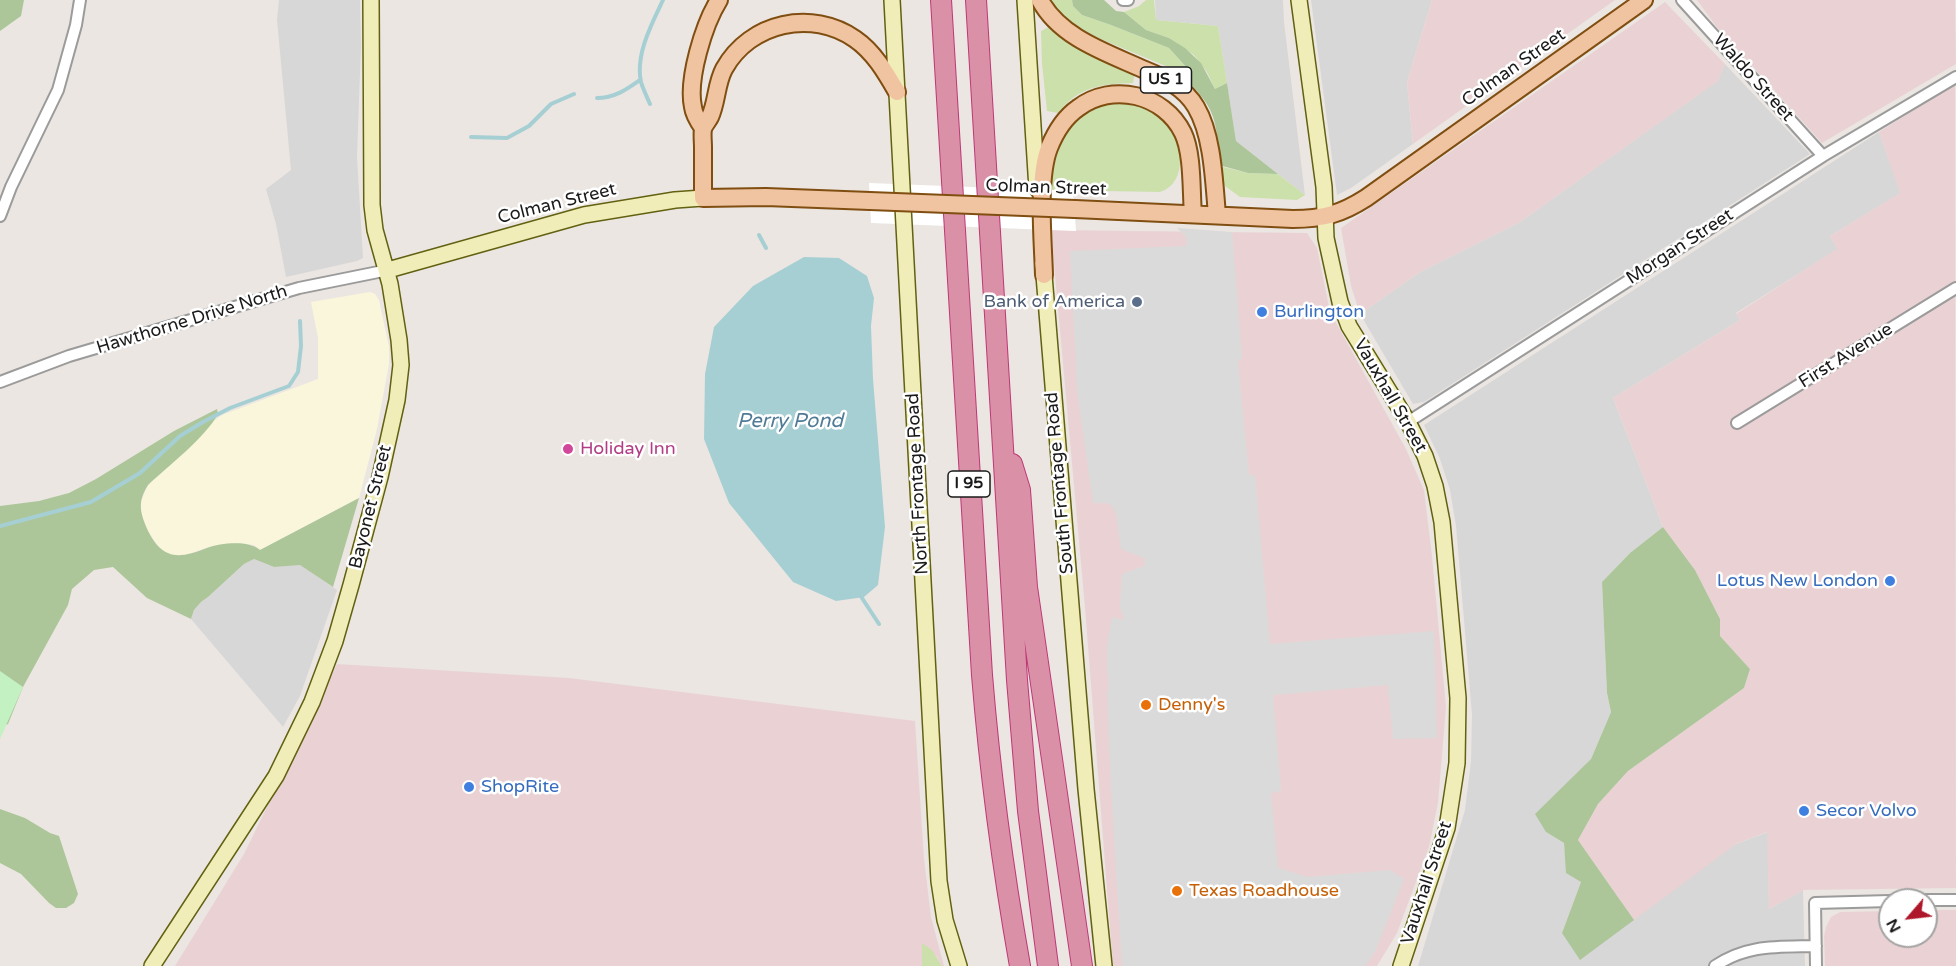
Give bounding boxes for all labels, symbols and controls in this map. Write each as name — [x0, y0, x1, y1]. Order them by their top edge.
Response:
street label: Colman Street — [1458, 24, 1570, 112]
street label: Waldo Street — [1708, 30, 1798, 126]
road number: US 1 — [1140, 67, 1192, 93]
street label: Colman Street — [985, 175, 1107, 201]
street label: Colman Street — [496, 179, 618, 229]
street label: Morgan Street — [1622, 204, 1738, 290]
street label: Hawthorne Drive North — [94, 281, 290, 359]
place label: Bank of America — [983, 291, 1125, 313]
marker: Bank of America — [1130, 295, 1144, 309]
place label: Burlington — [1274, 301, 1364, 323]
marker: Burlington — [1255, 305, 1269, 319]
street label: First Avenue — [1795, 319, 1897, 393]
street label: Vauxhall Street — [1349, 335, 1431, 457]
street label: South Frontage Road — [1041, 391, 1079, 575]
street label: North Frontage Road — [902, 393, 934, 575]
water label: Perry Pond — [737, 410, 843, 434]
place label: Holiday Inn — [580, 438, 676, 460]
marker: Holiday Inn — [561, 442, 575, 456]
street label: Bayonet Street — [345, 443, 397, 571]
road number: I 95 — [948, 471, 990, 497]
place label: Lotus New London — [1717, 570, 1878, 592]
marker: Lotus New London — [1883, 574, 1897, 588]
place label: Denny's — [1158, 694, 1225, 716]
marker: Denny's — [1139, 698, 1153, 712]
place label: ShopRite — [481, 776, 559, 798]
marker: ShopRite — [462, 780, 476, 794]
place label: Secor Volvo — [1816, 800, 1917, 822]
marker: Secor Volvo — [1797, 804, 1811, 818]
street label: Vauxhall Street — [1397, 819, 1457, 947]
place label: Texas Roadhouse — [1189, 880, 1339, 902]
marker: Texas Roadhouse — [1170, 884, 1184, 898]
north arrow — [1878, 888, 1938, 948]
text: N — [1882, 915, 1906, 936]

